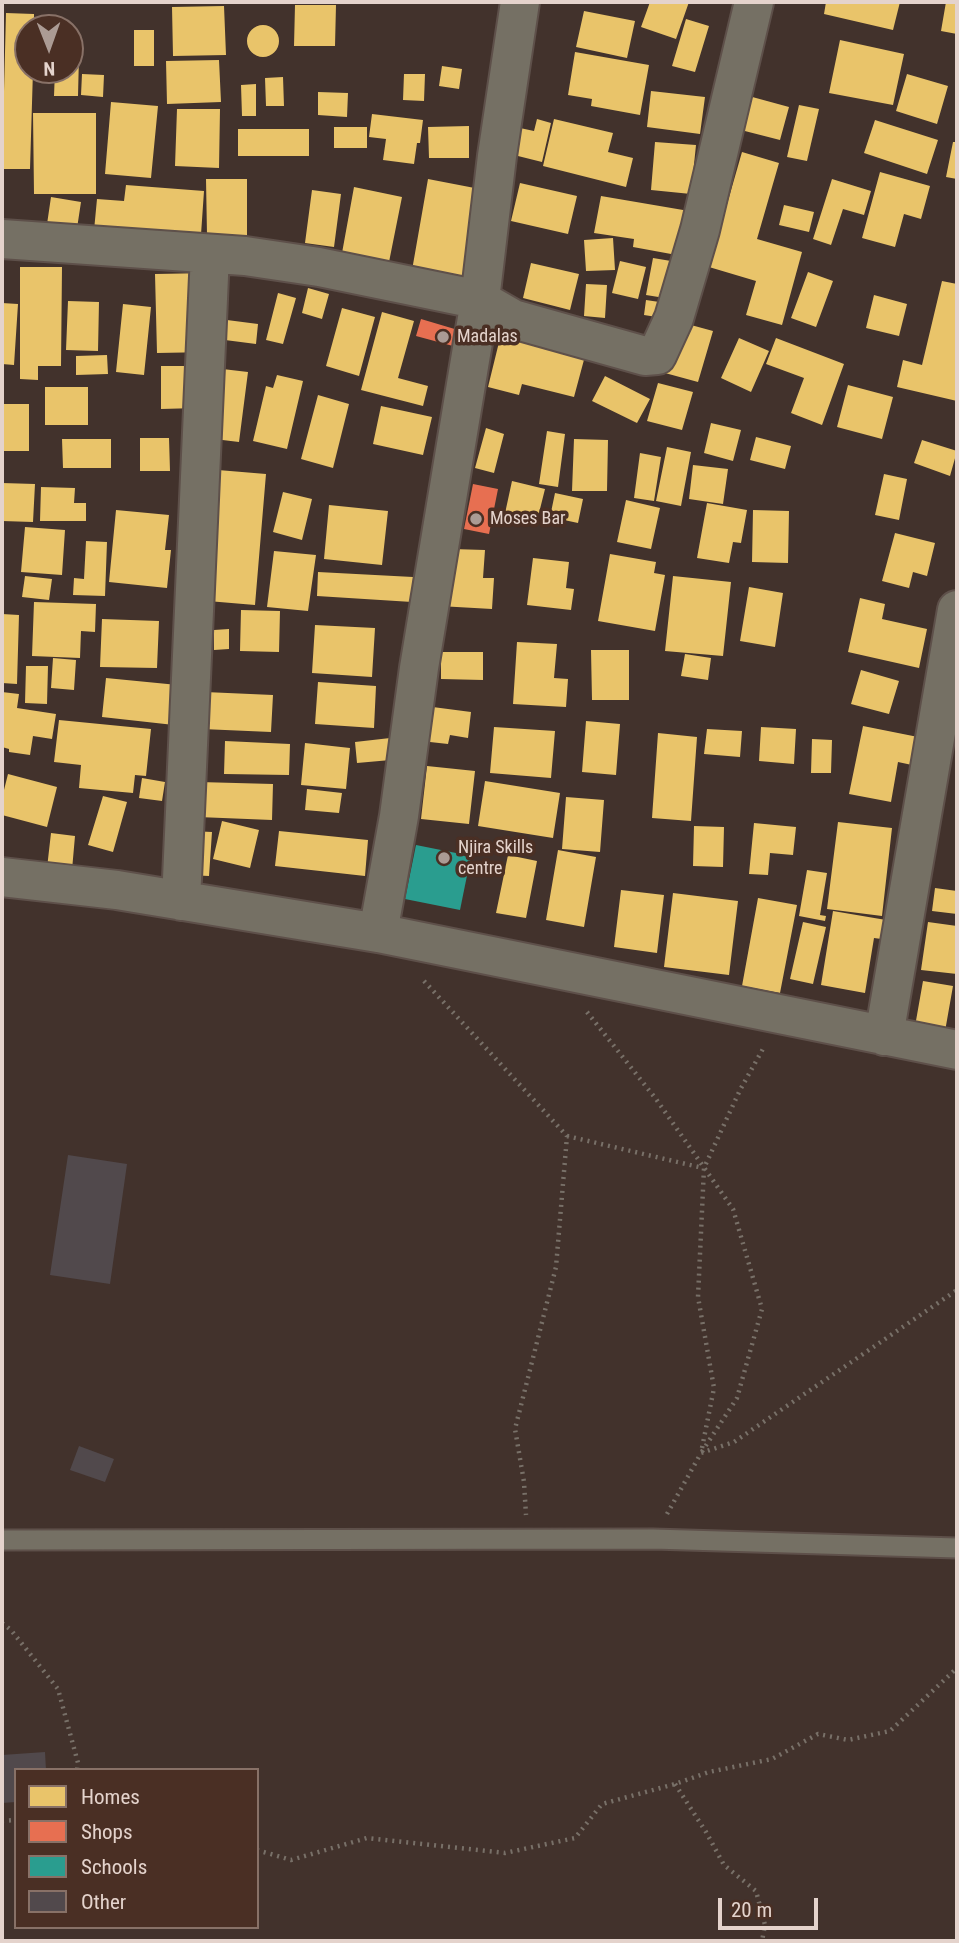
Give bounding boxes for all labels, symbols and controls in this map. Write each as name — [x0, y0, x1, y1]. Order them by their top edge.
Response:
north arrow — [14, 14, 84, 84]
text: N — [43, 57, 55, 80]
place label: Madalas — [457, 326, 518, 348]
marker: Madalas — [435, 329, 451, 345]
place label: Moses Bar — [490, 508, 566, 530]
marker: Moses Bar — [468, 511, 484, 527]
place label: Njira Skills centre — [458, 837, 533, 880]
marker: Njira Skills centre — [436, 850, 452, 866]
legend — [14, 1768, 259, 1929]
text: Homes — [81, 1785, 140, 1809]
text: Shops — [81, 1820, 133, 1844]
text: Schools — [81, 1855, 147, 1879]
scale bar — [721, 1884, 821, 1928]
text: Other — [81, 1890, 126, 1914]
text: 20 m — [731, 1898, 772, 1922]

